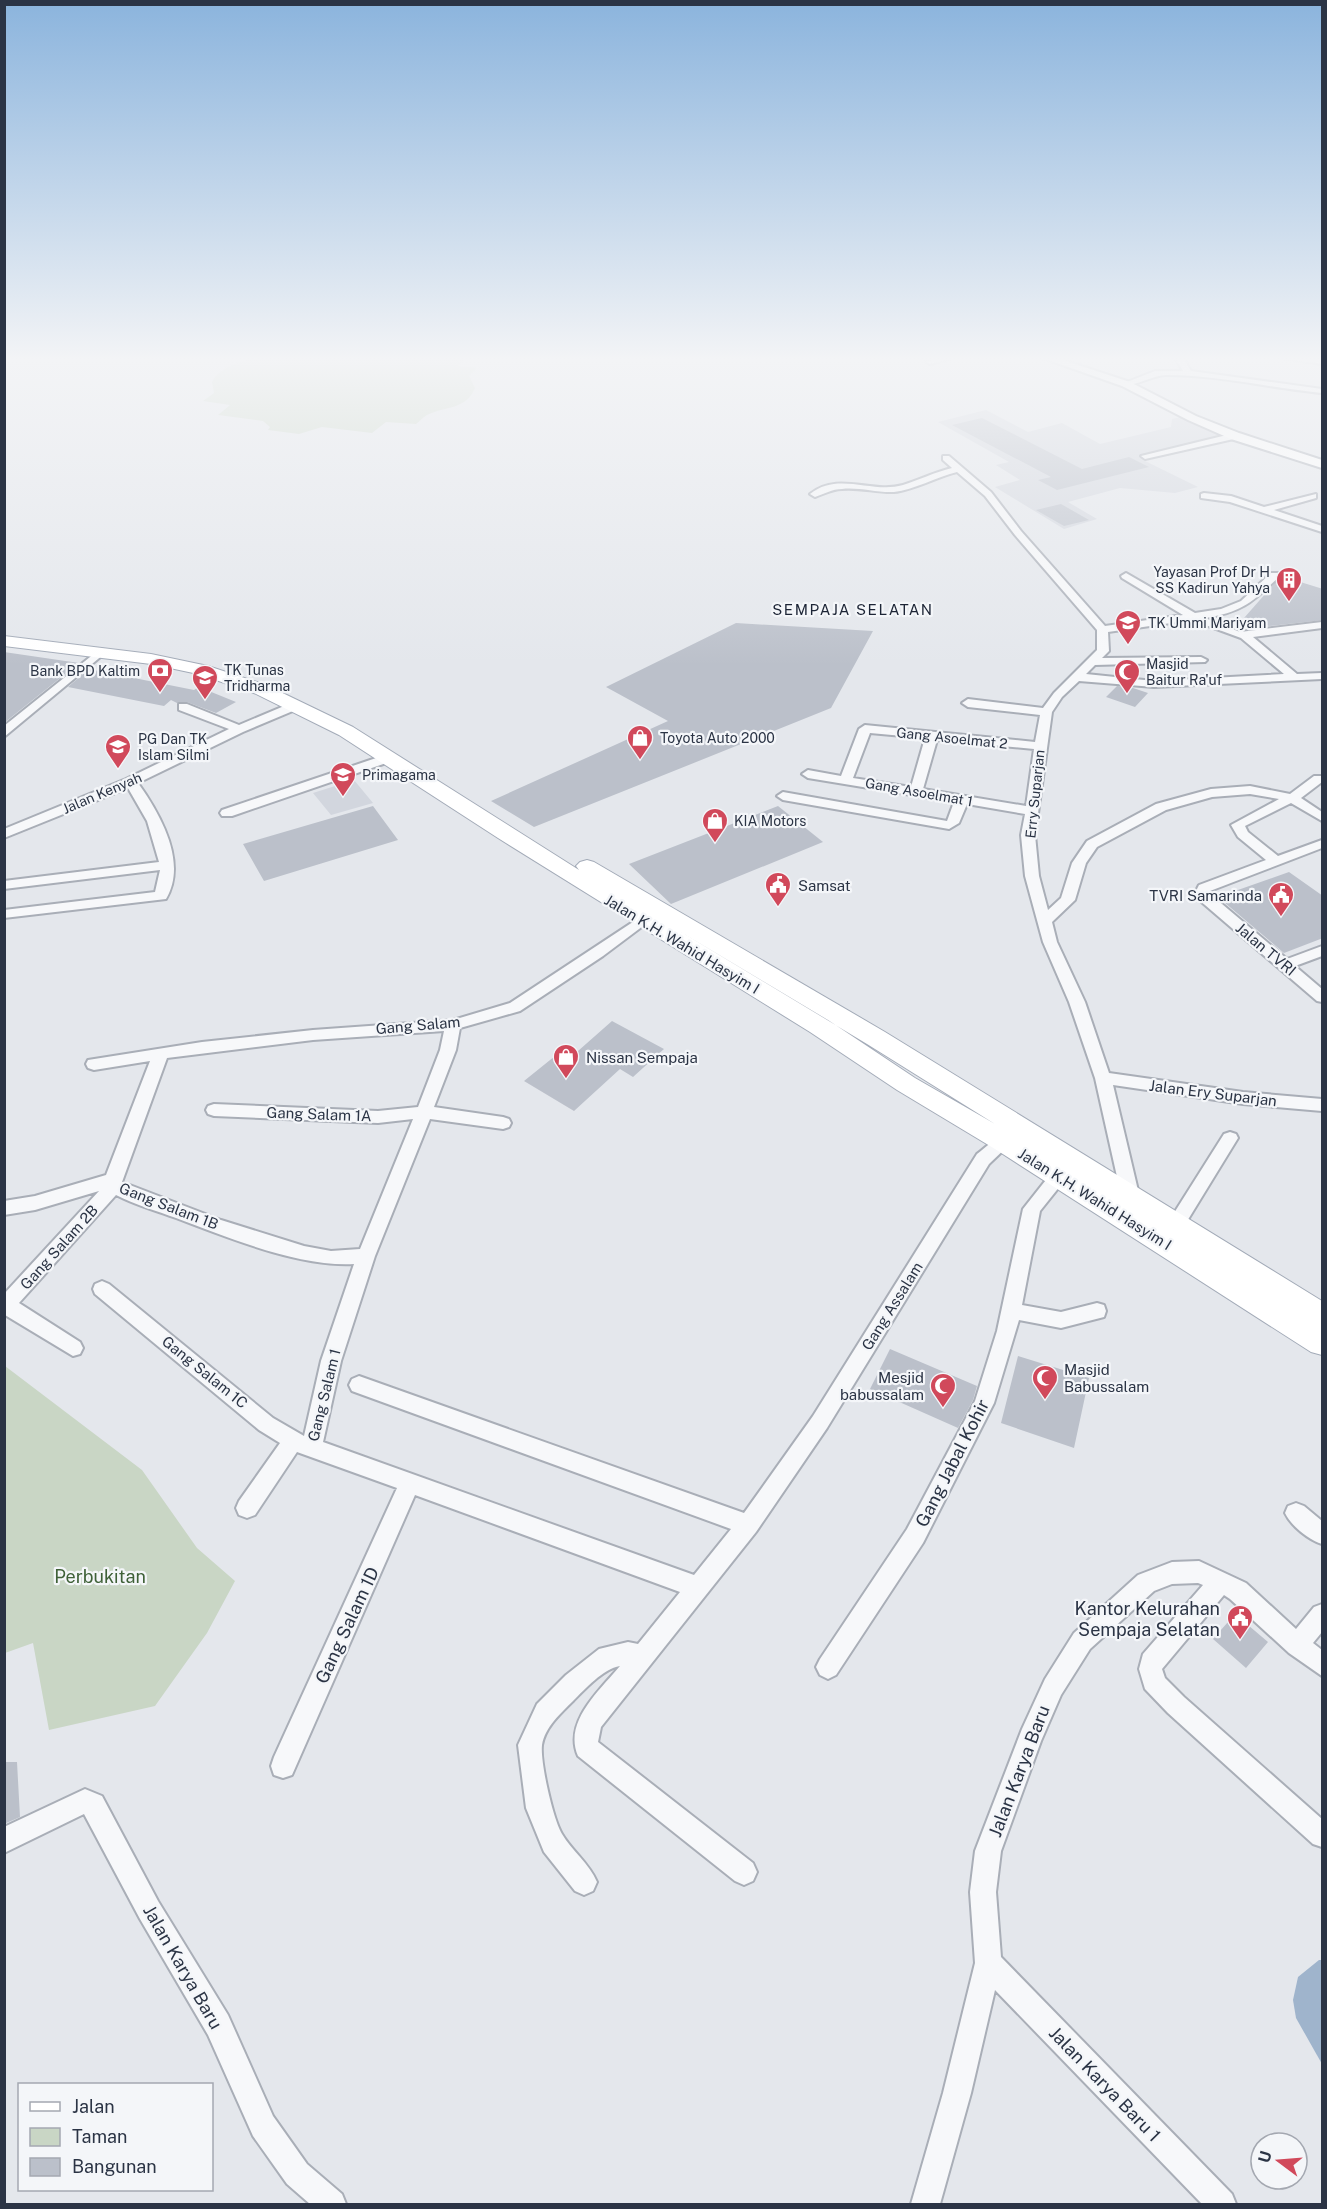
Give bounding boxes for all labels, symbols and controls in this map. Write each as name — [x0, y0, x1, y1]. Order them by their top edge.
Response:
place label: Yayasan Prof Dr H SS Kadirun Yahya — [1153, 564, 1270, 596]
building icon: Yayasan Prof Dr H SS Kadirun Yahya — [1274, 565, 1304, 603]
district label: SEMPAJA SELATAN — [772, 601, 934, 618]
school or university icon: TK Ummi Mariyam — [1113, 608, 1143, 646]
place label: TK Ummi Mariyam — [1148, 615, 1266, 631]
bank icon: Bank BPD Kaltim — [145, 656, 175, 694]
place label: Masjid Baitur Ra'uf — [1146, 656, 1223, 688]
mosque icon: Masjid Baitur Ra'uf — [1112, 657, 1142, 695]
place label: TK Tunas Tridharma — [224, 662, 290, 694]
place label: Bank BPD Kaltim — [30, 663, 140, 679]
school or university icon: TK Tunas Tridharma — [190, 663, 220, 701]
shop icon: Toyota Auto 2000 — [625, 723, 655, 761]
street label: Gang Asoelmat 2 — [896, 724, 1008, 752]
place label: Toyota Auto 2000 — [660, 730, 775, 746]
place label: PG Dan TK Islam Silmi — [138, 731, 209, 763]
school or university icon: PG Dan TK Islam Silmi — [103, 732, 133, 770]
street label: Erry Suparjan — [1022, 749, 1048, 839]
school or university icon: Primagama — [328, 760, 358, 798]
place label: Primagama — [362, 767, 436, 783]
street label: Jalan Kenyah — [60, 769, 144, 817]
street label: Gang Asoelmat 1 — [864, 775, 974, 809]
shop icon: KIA Motors — [700, 806, 730, 844]
place label: KIA Motors — [734, 813, 806, 829]
public building icon: Samsat — [763, 870, 793, 908]
place label: Samsat — [798, 877, 851, 894]
public building icon: TVRI Samarinda — [1266, 880, 1296, 918]
place label: TVRI Samarinda — [1149, 887, 1262, 904]
street label: Jalan K.H. Wahid Hasyim I — [601, 891, 763, 997]
street label: Jalan TVRI — [1233, 919, 1299, 979]
street label: Gang Salam — [375, 1013, 461, 1037]
shop icon: Nissan Sempaja — [551, 1042, 581, 1080]
place label: Nissan Sempaja — [586, 1049, 698, 1066]
street label: Jalan Ery Suparjan — [1148, 1077, 1278, 1109]
street label: Gang Salam 1A — [266, 1104, 372, 1124]
street label: Jalan K.H. Wahid Hasyim I — [1015, 1145, 1175, 1253]
street label: Gang Salam 1B — [117, 1179, 221, 1233]
street label: Gang Salam 2B — [17, 1201, 101, 1293]
street label: Gang Assalam — [858, 1259, 926, 1353]
street label: Gang Salam 1C — [159, 1332, 251, 1412]
street label: Gang Salam 1 — [304, 1347, 344, 1443]
place label: Masjid Babussalam — [1064, 1361, 1149, 1395]
mosque icon: Masjid Babussalam — [1030, 1363, 1060, 1401]
place label: Mesjid babussalam — [840, 1369, 924, 1403]
mosque icon: Mesjid babussalam — [928, 1371, 958, 1409]
street label: Gang Jabal Kohir — [911, 1396, 993, 1530]
street label: Gang Salam 1D — [311, 1563, 383, 1687]
park label: Perbukitan — [54, 1566, 146, 1587]
place label: Kantor Kelurahan Sempaja Selatan — [1075, 1598, 1220, 1640]
public building icon: Kantor Kelurahan Sempaja Selatan — [1225, 1603, 1255, 1641]
street label: Jalan Karya Baru — [984, 1702, 1054, 1840]
street label: Jalan Karya Baru — [139, 1901, 227, 2033]
street label: Jalan Karya Baru 1 — [1045, 2022, 1165, 2146]
legend — [18, 2083, 213, 2191]
text: Jalan — [72, 2096, 115, 2117]
text: Taman — [72, 2126, 127, 2147]
north arrow — [1249, 2131, 1309, 2191]
text: U — [1254, 2149, 1276, 2165]
text: Bangunan — [72, 2156, 157, 2177]

